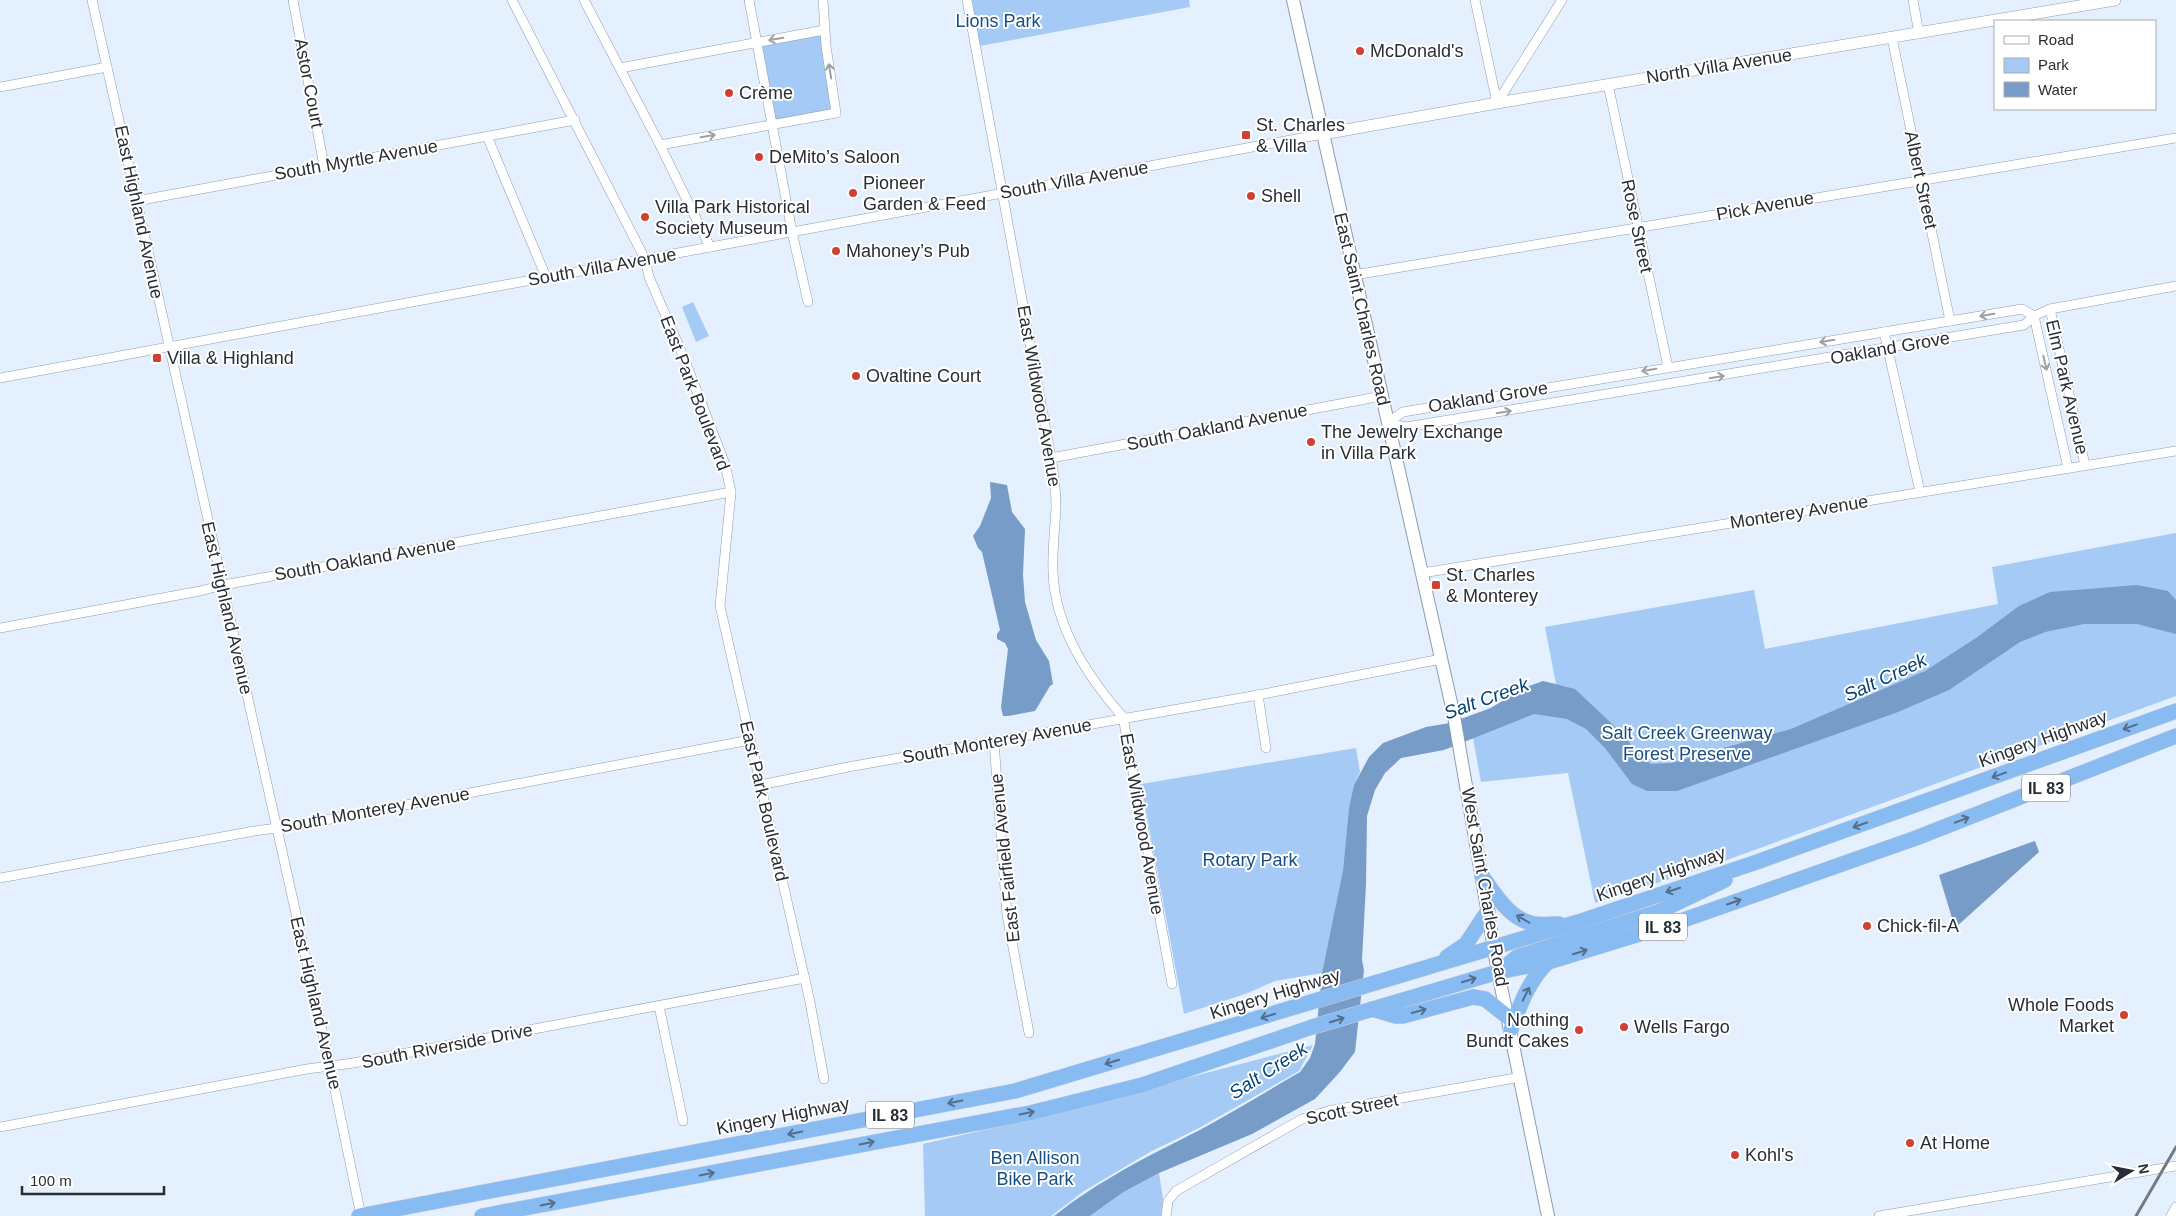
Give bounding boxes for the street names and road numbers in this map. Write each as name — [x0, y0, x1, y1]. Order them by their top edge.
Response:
street label: Astor Court — [290, 36, 328, 130]
street label: North Villa Avenue — [1645, 45, 1793, 87]
street label: East Highland Avenue — [111, 123, 167, 301]
street label: Albert Street — [1901, 129, 1941, 231]
street label: South Myrtle Avenue — [273, 136, 439, 184]
street label: South Villa Avenue — [998, 157, 1150, 203]
street label: Rose Street — [1617, 177, 1657, 275]
street label: Pick Avenue — [1715, 188, 1815, 224]
street label: East Saint Charles Road — [1330, 211, 1394, 407]
street label: South Villa Avenue — [526, 244, 678, 290]
street label: East Wildwood Avenue — [1013, 304, 1065, 488]
street label: East Park Boulevard — [656, 313, 734, 473]
street label: Elm Park Avenue — [2042, 318, 2092, 456]
street label: Oakland Grove — [1829, 328, 1951, 368]
street label: Oakland Grove — [1427, 378, 1549, 416]
street label: South Oakland Avenue — [1125, 400, 1309, 454]
street label: Monterey Avenue — [1728, 491, 1870, 533]
street label: East Highland Avenue — [197, 520, 257, 696]
street label: South Oakland Avenue — [273, 533, 457, 585]
street label: Kingery Highway — [1976, 707, 2110, 771]
street label: South Monterey Avenue — [901, 714, 1093, 768]
street label: East Park Boulevard — [736, 719, 792, 883]
street label: East Wildwood Avenue — [1116, 732, 1168, 916]
street label: East Fairfield Avenue — [986, 773, 1024, 943]
road number: IL 83 — [2022, 774, 2070, 801]
street label: South Monterey Avenue — [279, 783, 471, 837]
street label: West Saint Charles Road — [1458, 786, 1512, 988]
street label: Kingery Highway — [1594, 843, 1728, 905]
road number: IL 83 — [1639, 914, 1687, 940]
street label: East Highland Avenue — [286, 915, 346, 1091]
street label: Kingery Highway — [1207, 965, 1343, 1023]
street label: South Riverside Drive — [360, 1020, 534, 1072]
street label: Scott Street — [1304, 1089, 1400, 1129]
street label: Kingery Highway — [715, 1093, 851, 1139]
road number: IL 83 — [866, 1102, 914, 1128]

